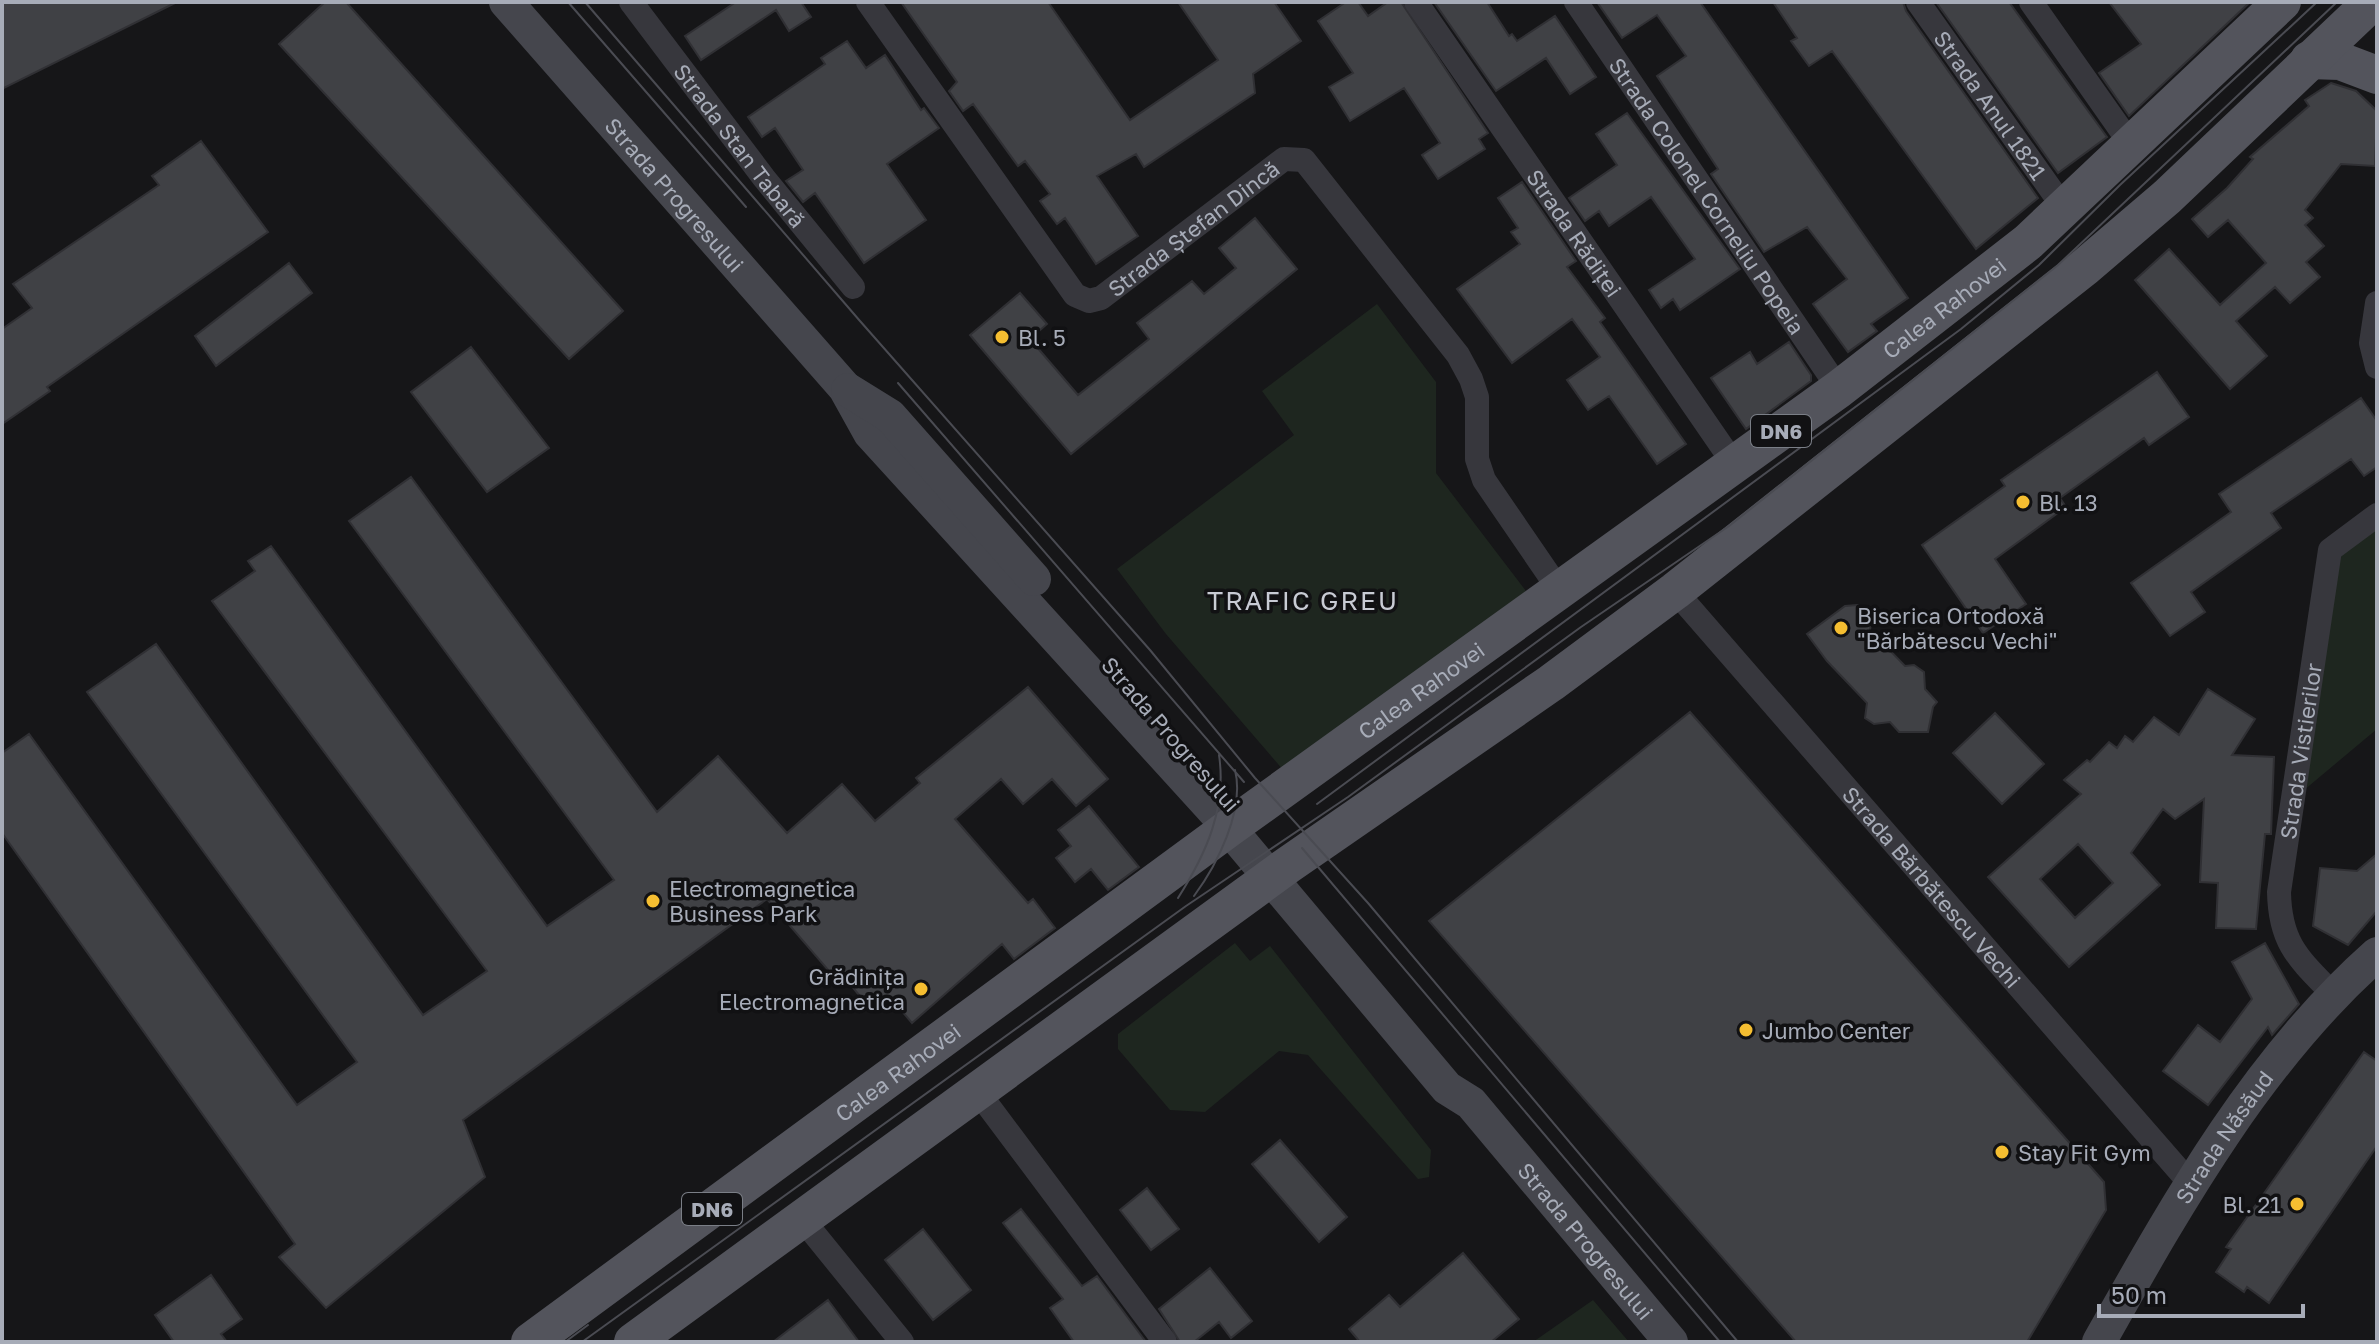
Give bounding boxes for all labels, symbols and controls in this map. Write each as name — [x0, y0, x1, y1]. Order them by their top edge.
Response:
street label: Strada Anul 1821 — [1929, 25, 2053, 185]
street label: Strada Colonel Corneliu Popeia — [1604, 52, 1811, 339]
street label: Strada Stan Tabară — [669, 58, 812, 232]
street label: Strada Progresului — [600, 112, 750, 277]
street label: Strada Ștefan Dincă — [1102, 154, 1284, 302]
street label: Strada Rădiței — [1521, 164, 1628, 302]
street label: Calea Rahovei — [1877, 251, 2011, 364]
place label: Bl. 5 — [1018, 324, 1066, 351]
marker: Bl. 5 — [993, 328, 1011, 346]
road number: DN6 — [1751, 415, 1811, 447]
place label: Bl. 13 — [2039, 489, 2098, 516]
marker: Bl. 13 — [2014, 493, 2032, 511]
district label: TRAFIC GREU — [1207, 585, 1399, 616]
place label: Biserica Ortodoxă "Bărbătescu Vechi" — [1857, 602, 2057, 654]
marker: Biserica Ortodoxă "Bărbătescu Vechi" — [1832, 619, 1850, 637]
street label: Calea Rahovei — [1352, 635, 1489, 744]
street label: Strada Progresului — [1096, 651, 1246, 817]
street label: Strada Vistierilor — [2274, 661, 2327, 841]
street label: Strada Bărbătescu Vechi — [1837, 781, 2027, 993]
place label: Electromagnetica Business Park — [669, 875, 855, 927]
marker: Electromagnetica Business Park — [644, 892, 662, 910]
place label: Grădinița Electromagnetica — [719, 963, 905, 1015]
marker: Grădinița Electromagnetica — [912, 980, 930, 998]
street label: Calea Rahovei — [829, 1017, 965, 1127]
place label: Jumbo Center — [1762, 1017, 1911, 1044]
marker: Jumbo Center — [1737, 1021, 1755, 1039]
street label: Strada Năsăud — [2169, 1065, 2278, 1208]
place label: Stay Fit Gym — [2018, 1139, 2151, 1166]
marker: Stay Fit Gym — [1993, 1143, 2011, 1161]
street label: Strada Progresului — [1513, 1157, 1660, 1325]
place label: Bl. 21 — [2223, 1191, 2281, 1218]
road number: DN6 — [682, 1193, 742, 1225]
marker: Bl. 21 — [2288, 1195, 2306, 1213]
scale bar — [2099, 1268, 2303, 1318]
text: 50 m — [2111, 1280, 2167, 1309]

